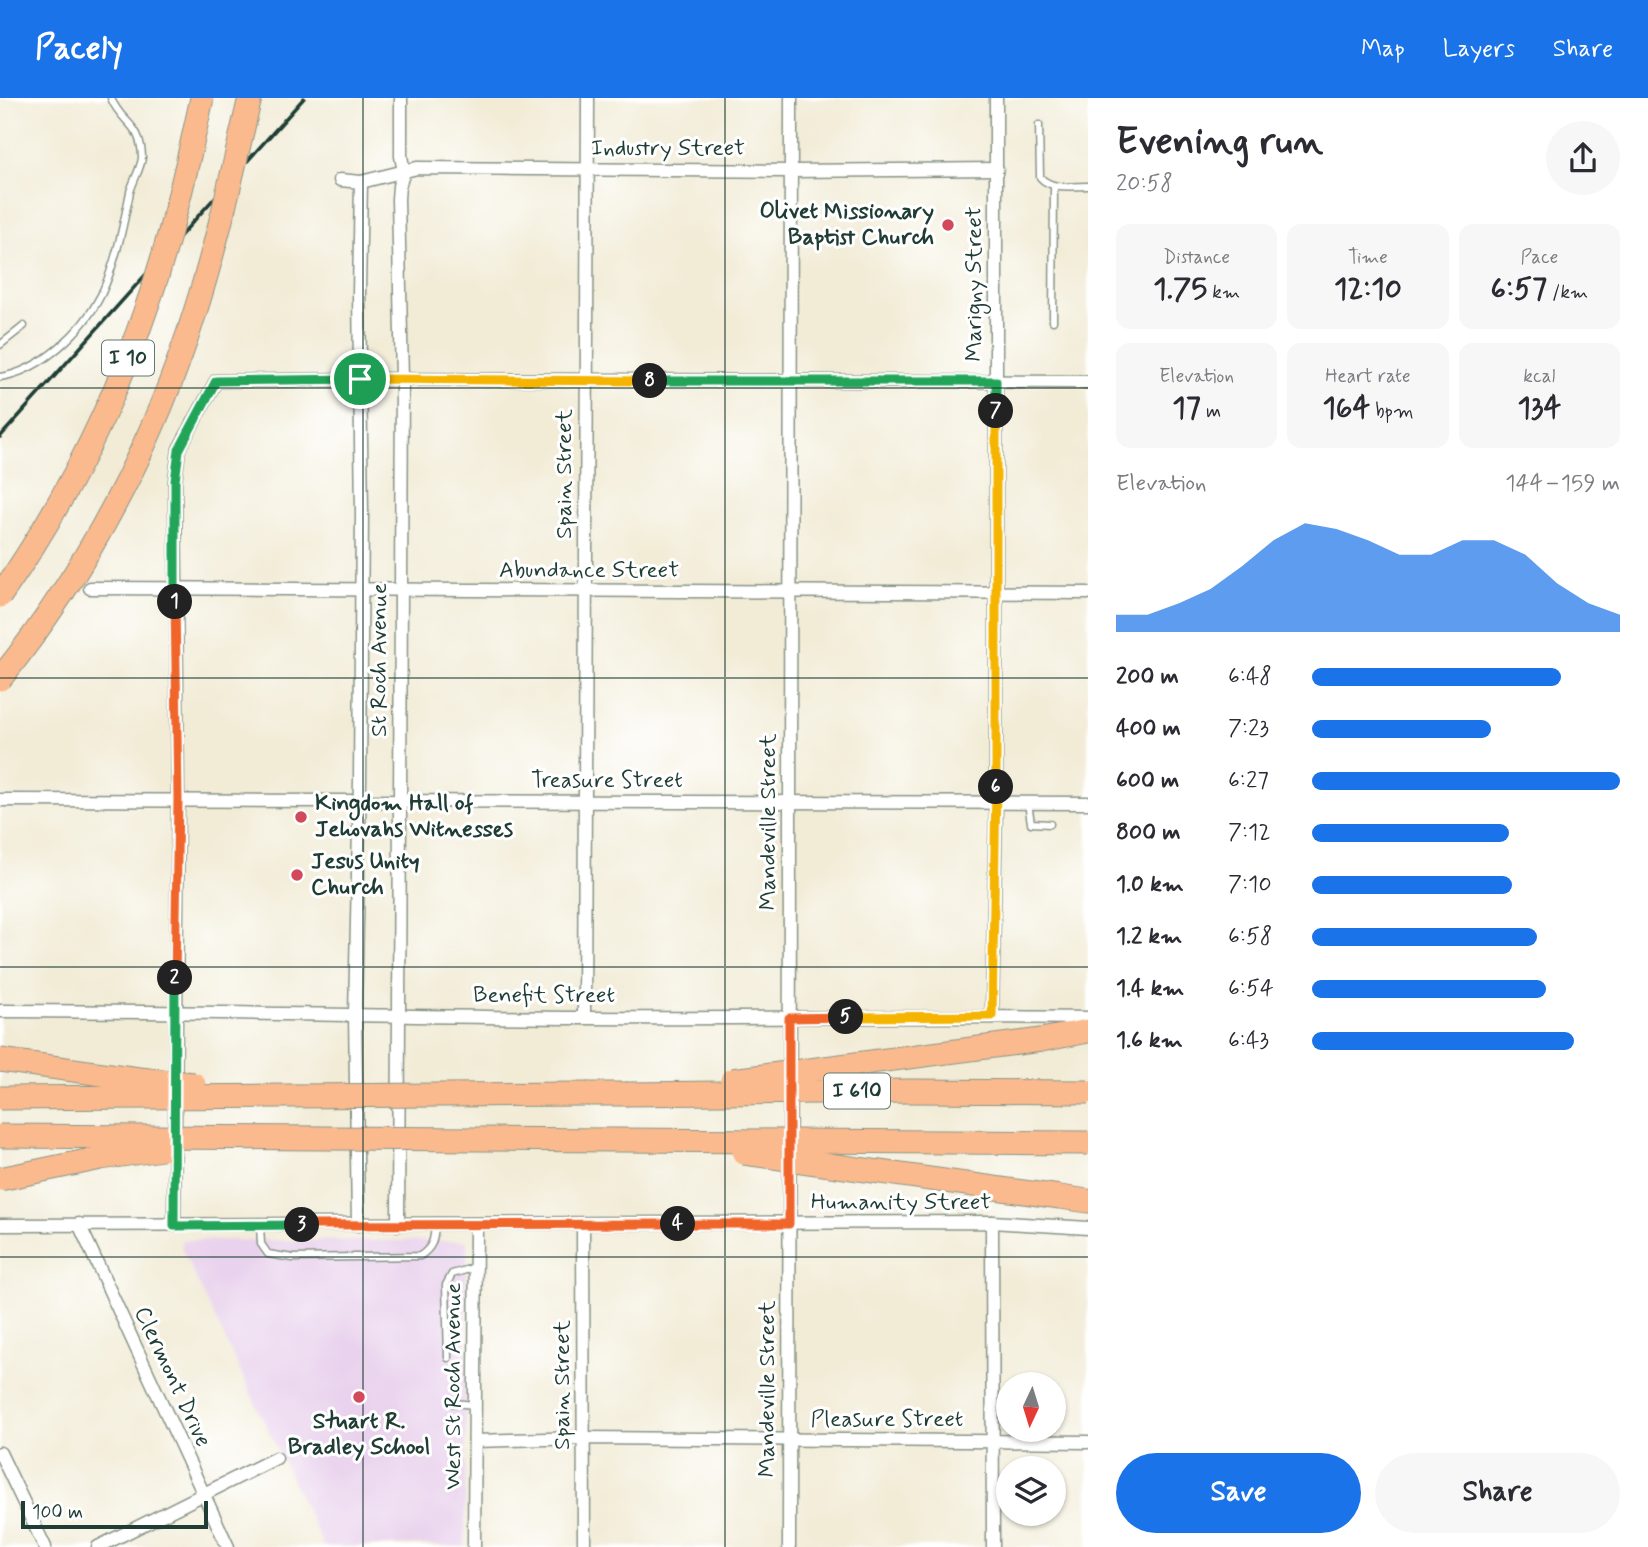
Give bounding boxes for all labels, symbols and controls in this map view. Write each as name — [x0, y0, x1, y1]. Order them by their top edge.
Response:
text: Pacely — [35, 27, 123, 71]
text: Map — [1361, 34, 1405, 65]
text: Layers — [1443, 34, 1515, 65]
text: Share — [1553, 34, 1613, 65]
text: Evening run — [1116, 118, 1323, 167]
button: share — [1546, 121, 1620, 195]
street label: Industry Street — [591, 134, 745, 164]
text: 20:58 — [1116, 169, 1173, 199]
place label: Olivet Missionary Baptist Church — [759, 197, 934, 253]
street label: Marigny Street — [960, 206, 992, 362]
marker: Olivet Missionary Baptist Church — [940, 217, 956, 233]
text: Distance — [1163, 245, 1230, 270]
text: Time — [1348, 245, 1388, 270]
text: Pace — [1520, 245, 1558, 270]
text: 1.75 — [1153, 270, 1207, 309]
text: 12:10 — [1334, 270, 1402, 309]
text: 6:57 — [1491, 270, 1547, 309]
text: km — [1207, 280, 1240, 305]
text: /km — [1547, 280, 1588, 305]
road number: I 10 — [102, 341, 154, 376]
pin — [330, 349, 390, 409]
icon: arrive — [341, 360, 379, 398]
pin: 8 — [632, 364, 668, 398]
text: Elevation — [1159, 364, 1234, 389]
text: Heart rate — [1325, 364, 1411, 389]
text: kcal — [1523, 364, 1555, 389]
text: 8 — [644, 368, 655, 393]
text: 17 — [1172, 389, 1201, 428]
text: 164 — [1322, 389, 1370, 428]
text: 134 — [1517, 389, 1561, 428]
pin: 7 — [978, 394, 1014, 428]
text: 7 — [990, 398, 1001, 423]
text: m — [1201, 399, 1221, 424]
text: bpm — [1370, 399, 1414, 424]
street label: Spain Street — [550, 408, 580, 539]
text: Elevation — [1116, 469, 1207, 499]
text: 144–159 m — [1505, 469, 1620, 499]
street label: Abundance Street — [499, 556, 679, 586]
street label: St Roch Avenue — [365, 583, 395, 737]
pin: 1 — [158, 584, 192, 620]
text: 1 — [170, 589, 179, 614]
text: 200 m — [1116, 662, 1179, 692]
text: 6:48 — [1228, 662, 1272, 692]
text: 400 m — [1116, 714, 1181, 744]
text: 7:23 — [1228, 714, 1269, 744]
street label: Mandeville Street — [754, 733, 784, 910]
street label: Treasure Street — [531, 766, 683, 796]
text: 600 m — [1116, 766, 1179, 796]
text: 6:27 — [1228, 766, 1269, 796]
pin: 6 — [978, 770, 1014, 804]
text: 6 — [991, 774, 1000, 799]
place label: Kingdom Hall of Jehovahs Witnesses — [315, 789, 513, 845]
marker: Kingdom Hall of Jehovahs Witnesses — [293, 809, 309, 825]
text: 800 m — [1116, 818, 1180, 848]
text: 7:12 — [1228, 818, 1271, 848]
place label: Jesus Unity Church — [311, 847, 420, 903]
marker: Jesus Unity Church — [289, 867, 305, 883]
text: 1.0 km — [1116, 870, 1184, 900]
text: 7:10 — [1228, 870, 1272, 900]
text: 1.2 km — [1116, 922, 1182, 952]
text: 6:58 — [1228, 922, 1272, 952]
pin: 2 — [158, 960, 192, 996]
text: 2 — [170, 965, 179, 990]
text: 1.4 km — [1116, 974, 1184, 1004]
text: 6:54 — [1228, 974, 1274, 1004]
street label: Benefit Street — [473, 981, 615, 1011]
pin: 5 — [828, 1000, 864, 1034]
text: 5 — [840, 1004, 851, 1029]
text: 1.6 km — [1116, 1026, 1183, 1056]
text: 6:43 — [1228, 1026, 1269, 1056]
road number: I 610 — [824, 1074, 890, 1108]
street label: Humanity Street — [811, 1188, 991, 1218]
pin: 4 — [660, 1206, 696, 1242]
pin: 3 — [284, 1208, 320, 1242]
text: 4 — [672, 1211, 683, 1236]
text: 3 — [297, 1212, 306, 1237]
street label: West St Roch Avenue — [439, 1282, 469, 1490]
street label: Mandeville Street — [753, 1300, 783, 1477]
street label: Clermont Drive — [126, 1302, 218, 1452]
street label: Spain Street — [548, 1319, 578, 1450]
north arrow — [996, 1372, 1066, 1442]
map controls — [996, 1372, 1066, 1526]
marker: Stuart R. Bradley School — [351, 1389, 367, 1405]
street label: Pleasure Street — [811, 1405, 963, 1435]
place label: Stuart R. Bradley School — [288, 1407, 430, 1463]
button: Save — [1116, 1453, 1361, 1533]
button: Share — [1375, 1453, 1620, 1533]
button: layers — [996, 1456, 1066, 1526]
scale bar — [21, 1498, 208, 1530]
text: 100 m — [32, 1500, 83, 1525]

